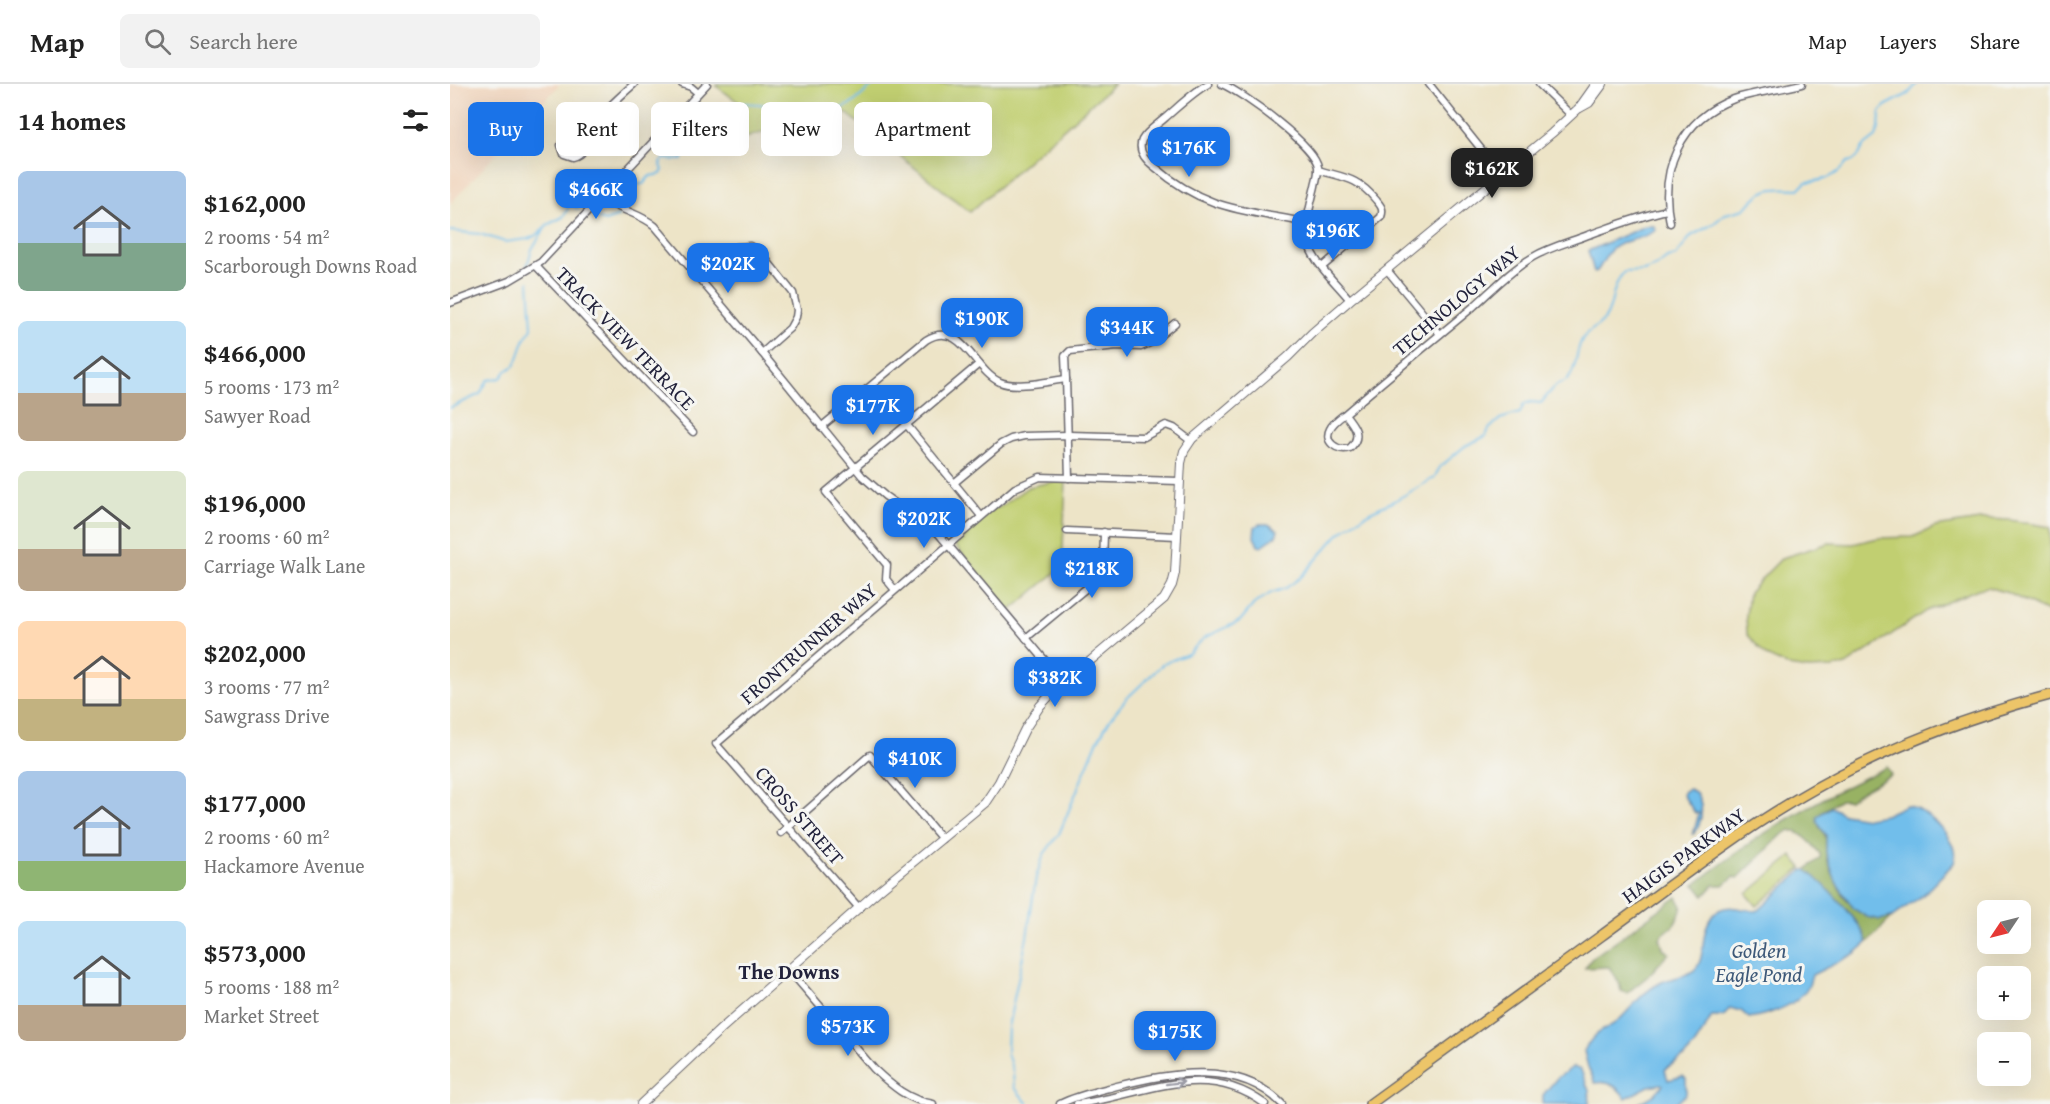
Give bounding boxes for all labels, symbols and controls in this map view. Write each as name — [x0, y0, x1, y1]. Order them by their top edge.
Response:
search box — [120, 14, 540, 68]
text: Map — [30, 21, 84, 62]
icon: search — [141, 25, 174, 58]
text: Search here — [189, 25, 298, 57]
text: Map — [1808, 26, 1847, 57]
text: Layers — [1880, 26, 1937, 57]
text: Share — [1970, 26, 2020, 57]
text: 14 homes — [18, 101, 126, 140]
chip: Buy — [468, 102, 544, 156]
chip: Rent — [556, 102, 639, 156]
chip: Filters — [651, 102, 749, 156]
chip: New — [761, 102, 842, 156]
chip: Apartment — [854, 102, 992, 156]
icon: filters — [399, 104, 432, 137]
pin: $176K — [1147, 127, 1231, 178]
text: $176K — [1162, 132, 1216, 161]
pin: $162K — [1450, 148, 1534, 199]
text: $162K — [1465, 153, 1519, 182]
pin: $466K — [554, 169, 638, 220]
text: $466K — [569, 174, 623, 203]
text: $162,000 — [204, 183, 306, 222]
icon: home — [66, 195, 138, 267]
pin: $196K — [1291, 210, 1375, 261]
text: $196K — [1306, 215, 1360, 244]
text: 2 rooms · 54 m² — [204, 222, 330, 251]
street label: TECHNOLOGY WAY — [1386, 238, 1526, 362]
pin: $202K — [686, 243, 770, 294]
text: $202K — [701, 248, 755, 277]
text: Scarborough Downs Road — [204, 251, 417, 280]
street label: TRACK VIEW TERRACE — [550, 260, 702, 416]
pin: $190K — [940, 298, 1024, 349]
text: $190K — [955, 303, 1009, 332]
pin: $344K — [1085, 307, 1169, 358]
text: $344K — [1100, 312, 1154, 341]
text: $466,000 — [204, 333, 306, 372]
icon: home — [66, 345, 138, 417]
text: 5 rooms · 173 m² — [204, 372, 339, 401]
pin: $177K — [831, 385, 915, 436]
text: $177K — [846, 390, 900, 419]
text: Sawyer Road — [204, 401, 311, 430]
text: $196,000 — [204, 483, 306, 522]
icon: home — [66, 495, 138, 567]
pin: $202K — [882, 498, 966, 549]
text: $202K — [897, 503, 951, 532]
text: 2 rooms · 60 m² — [204, 522, 330, 551]
pin: $218K — [1050, 548, 1134, 599]
text: Carriage Walk Lane — [204, 551, 365, 580]
text: $218K — [1065, 553, 1119, 582]
street label: FRONTRUNNER WAY — [733, 576, 883, 710]
text: $202,000 — [204, 633, 306, 672]
icon: home — [66, 645, 138, 717]
pin: $382K — [1013, 657, 1097, 708]
text: $382K — [1028, 662, 1082, 691]
text: 3 rooms · 77 m² — [204, 672, 330, 701]
text: Sawgrass Drive — [204, 701, 330, 730]
pin: $410K — [873, 738, 957, 789]
text: $410K — [888, 743, 942, 772]
street label: CROSS STREET — [749, 759, 851, 871]
text: $177,000 — [204, 783, 306, 822]
icon: home — [66, 795, 138, 867]
street label: HAIGIS PARKWAY — [1615, 800, 1751, 910]
text: 2 rooms · 60 m² — [204, 822, 330, 851]
text: Hackamore Avenue — [204, 851, 365, 880]
north arrow — [1977, 900, 2031, 954]
map controls — [1977, 900, 2031, 1086]
text: $573,000 — [204, 933, 306, 972]
water label: Golden Eagle Pond — [1715, 935, 1802, 990]
icon: home — [66, 945, 138, 1017]
district label: The Downs — [739, 956, 839, 987]
button: + — [1977, 966, 2031, 1020]
text: 5 rooms · 188 m² — [204, 972, 339, 1001]
text: Market Street — [204, 1001, 319, 1030]
pin: $573K — [806, 1006, 890, 1057]
text: $573K — [821, 1011, 875, 1040]
pin: $175K — [1133, 1011, 1217, 1062]
text: $175K — [1148, 1016, 1202, 1045]
button: − — [1977, 1032, 2031, 1086]
one-way arrow — [1165, 1077, 1185, 1088]

